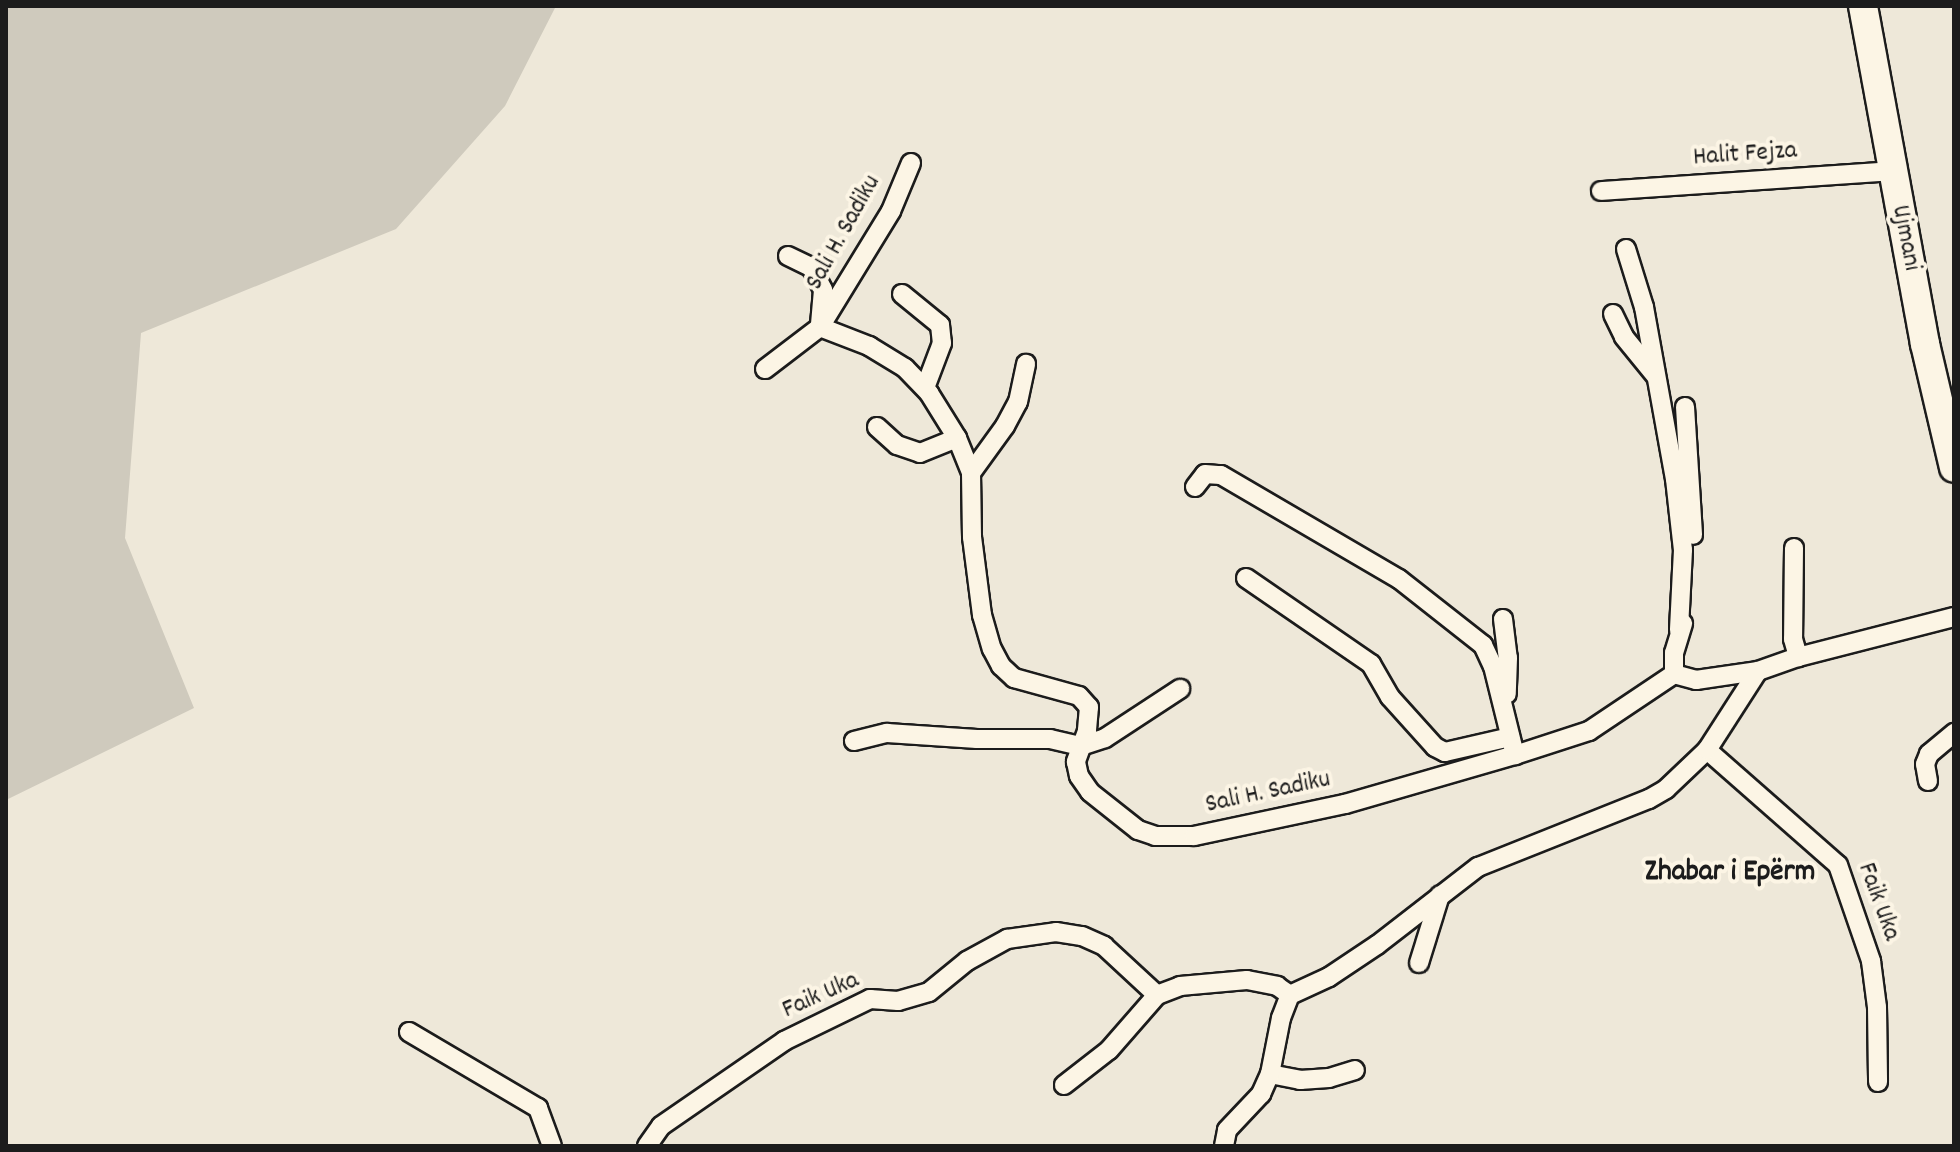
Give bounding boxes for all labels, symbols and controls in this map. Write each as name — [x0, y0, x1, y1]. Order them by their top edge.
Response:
street label: Halit Fejza — [1692, 136, 1798, 174]
street label: Sali H. Sadiku — [800, 170, 888, 296]
street label: Ujmani — [1883, 203, 1927, 273]
street label: Sali H. Sadiku — [1203, 765, 1333, 821]
district label: Zhabar i Epërm — [1645, 856, 1815, 892]
street label: Faik Uka — [1850, 859, 1906, 945]
street label: Faik Uka — [778, 965, 864, 1027]

